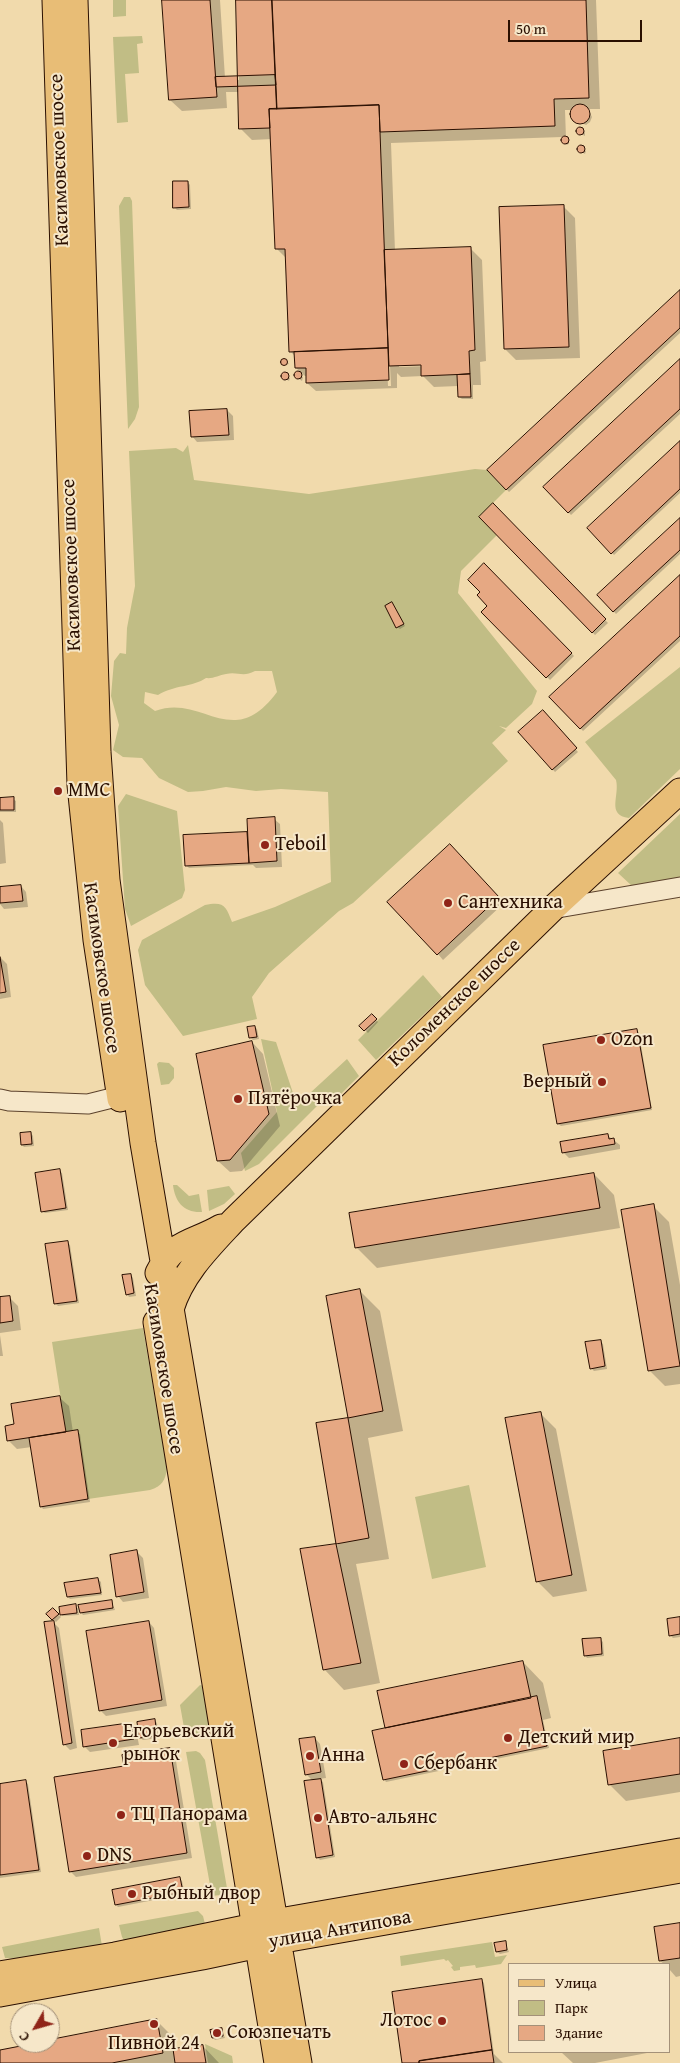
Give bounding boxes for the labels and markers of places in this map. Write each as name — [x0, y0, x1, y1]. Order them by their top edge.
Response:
place label: ММС — [68, 779, 110, 803]
marker: ММС — [52, 785, 64, 797]
place label: Teboil — [275, 833, 327, 857]
marker: Teboil — [259, 839, 271, 851]
place label: Сантехника — [458, 891, 563, 915]
marker: Сантехника — [442, 897, 454, 909]
place label: Ozon — [611, 1028, 653, 1052]
marker: Ozon — [595, 1034, 607, 1046]
place label: Верный — [523, 1070, 592, 1094]
marker: Верный — [596, 1076, 608, 1088]
place label: Пятёрочка — [248, 1087, 342, 1111]
marker: Пятёрочка — [232, 1093, 244, 1105]
place label: Егорьевский рынок — [123, 1720, 234, 1767]
place label: Детский мир — [518, 1726, 634, 1750]
marker: Детский мир — [502, 1732, 514, 1744]
marker: Егорьевский рынок — [107, 1737, 119, 1749]
place label: Анна — [320, 1744, 365, 1768]
marker: Анна — [304, 1750, 316, 1762]
place label: Сбербанк — [414, 1752, 497, 1776]
marker: Сбербанк — [398, 1758, 410, 1770]
place label: ТЦ Панорама — [131, 1803, 248, 1827]
place label: Авто-альянс — [328, 1806, 437, 1830]
marker: ТЦ Панорама — [115, 1809, 127, 1821]
marker: Авто-альянс — [312, 1812, 324, 1824]
place label: DNS — [97, 1844, 132, 1868]
marker: DNS — [81, 1850, 93, 1862]
place label: Рыбный двор — [142, 1882, 261, 1906]
marker: Рыбный двор — [126, 1888, 138, 1900]
place label: Лотос — [380, 2009, 432, 2033]
marker: Лотос — [436, 2015, 448, 2027]
marker: Пивной 24 — [148, 2018, 160, 2030]
place label: Союзпечать — [227, 2021, 331, 2045]
marker: Союзпечать — [211, 2027, 223, 2039]
place label: Пивной 24 — [108, 2032, 200, 2056]

